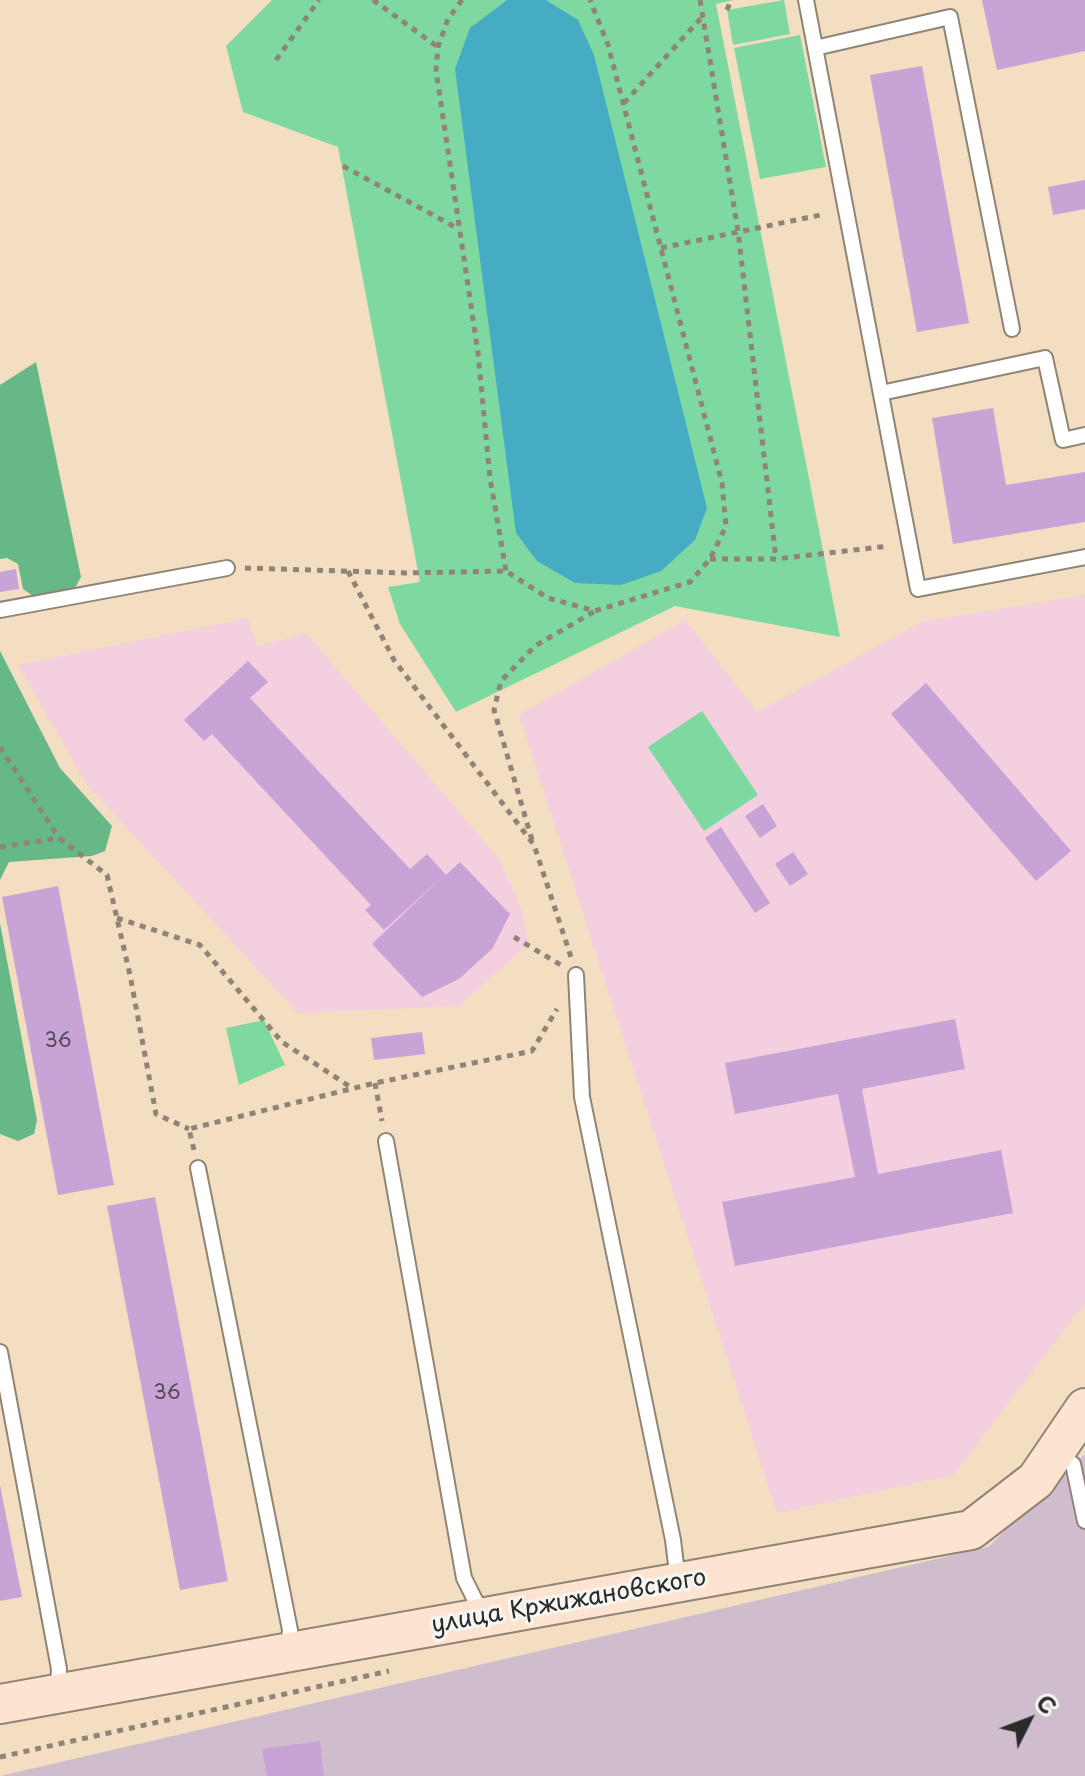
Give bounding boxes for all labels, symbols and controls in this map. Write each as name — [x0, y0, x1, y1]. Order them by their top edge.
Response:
house number: 36 — [44, 1029, 72, 1053]
house number: 36 — [153, 1381, 181, 1405]
street label: улица Кржижановского — [429, 1564, 709, 1640]
north arrow — [989, 1680, 1069, 1760]
text: С — [1029, 1686, 1065, 1721]

